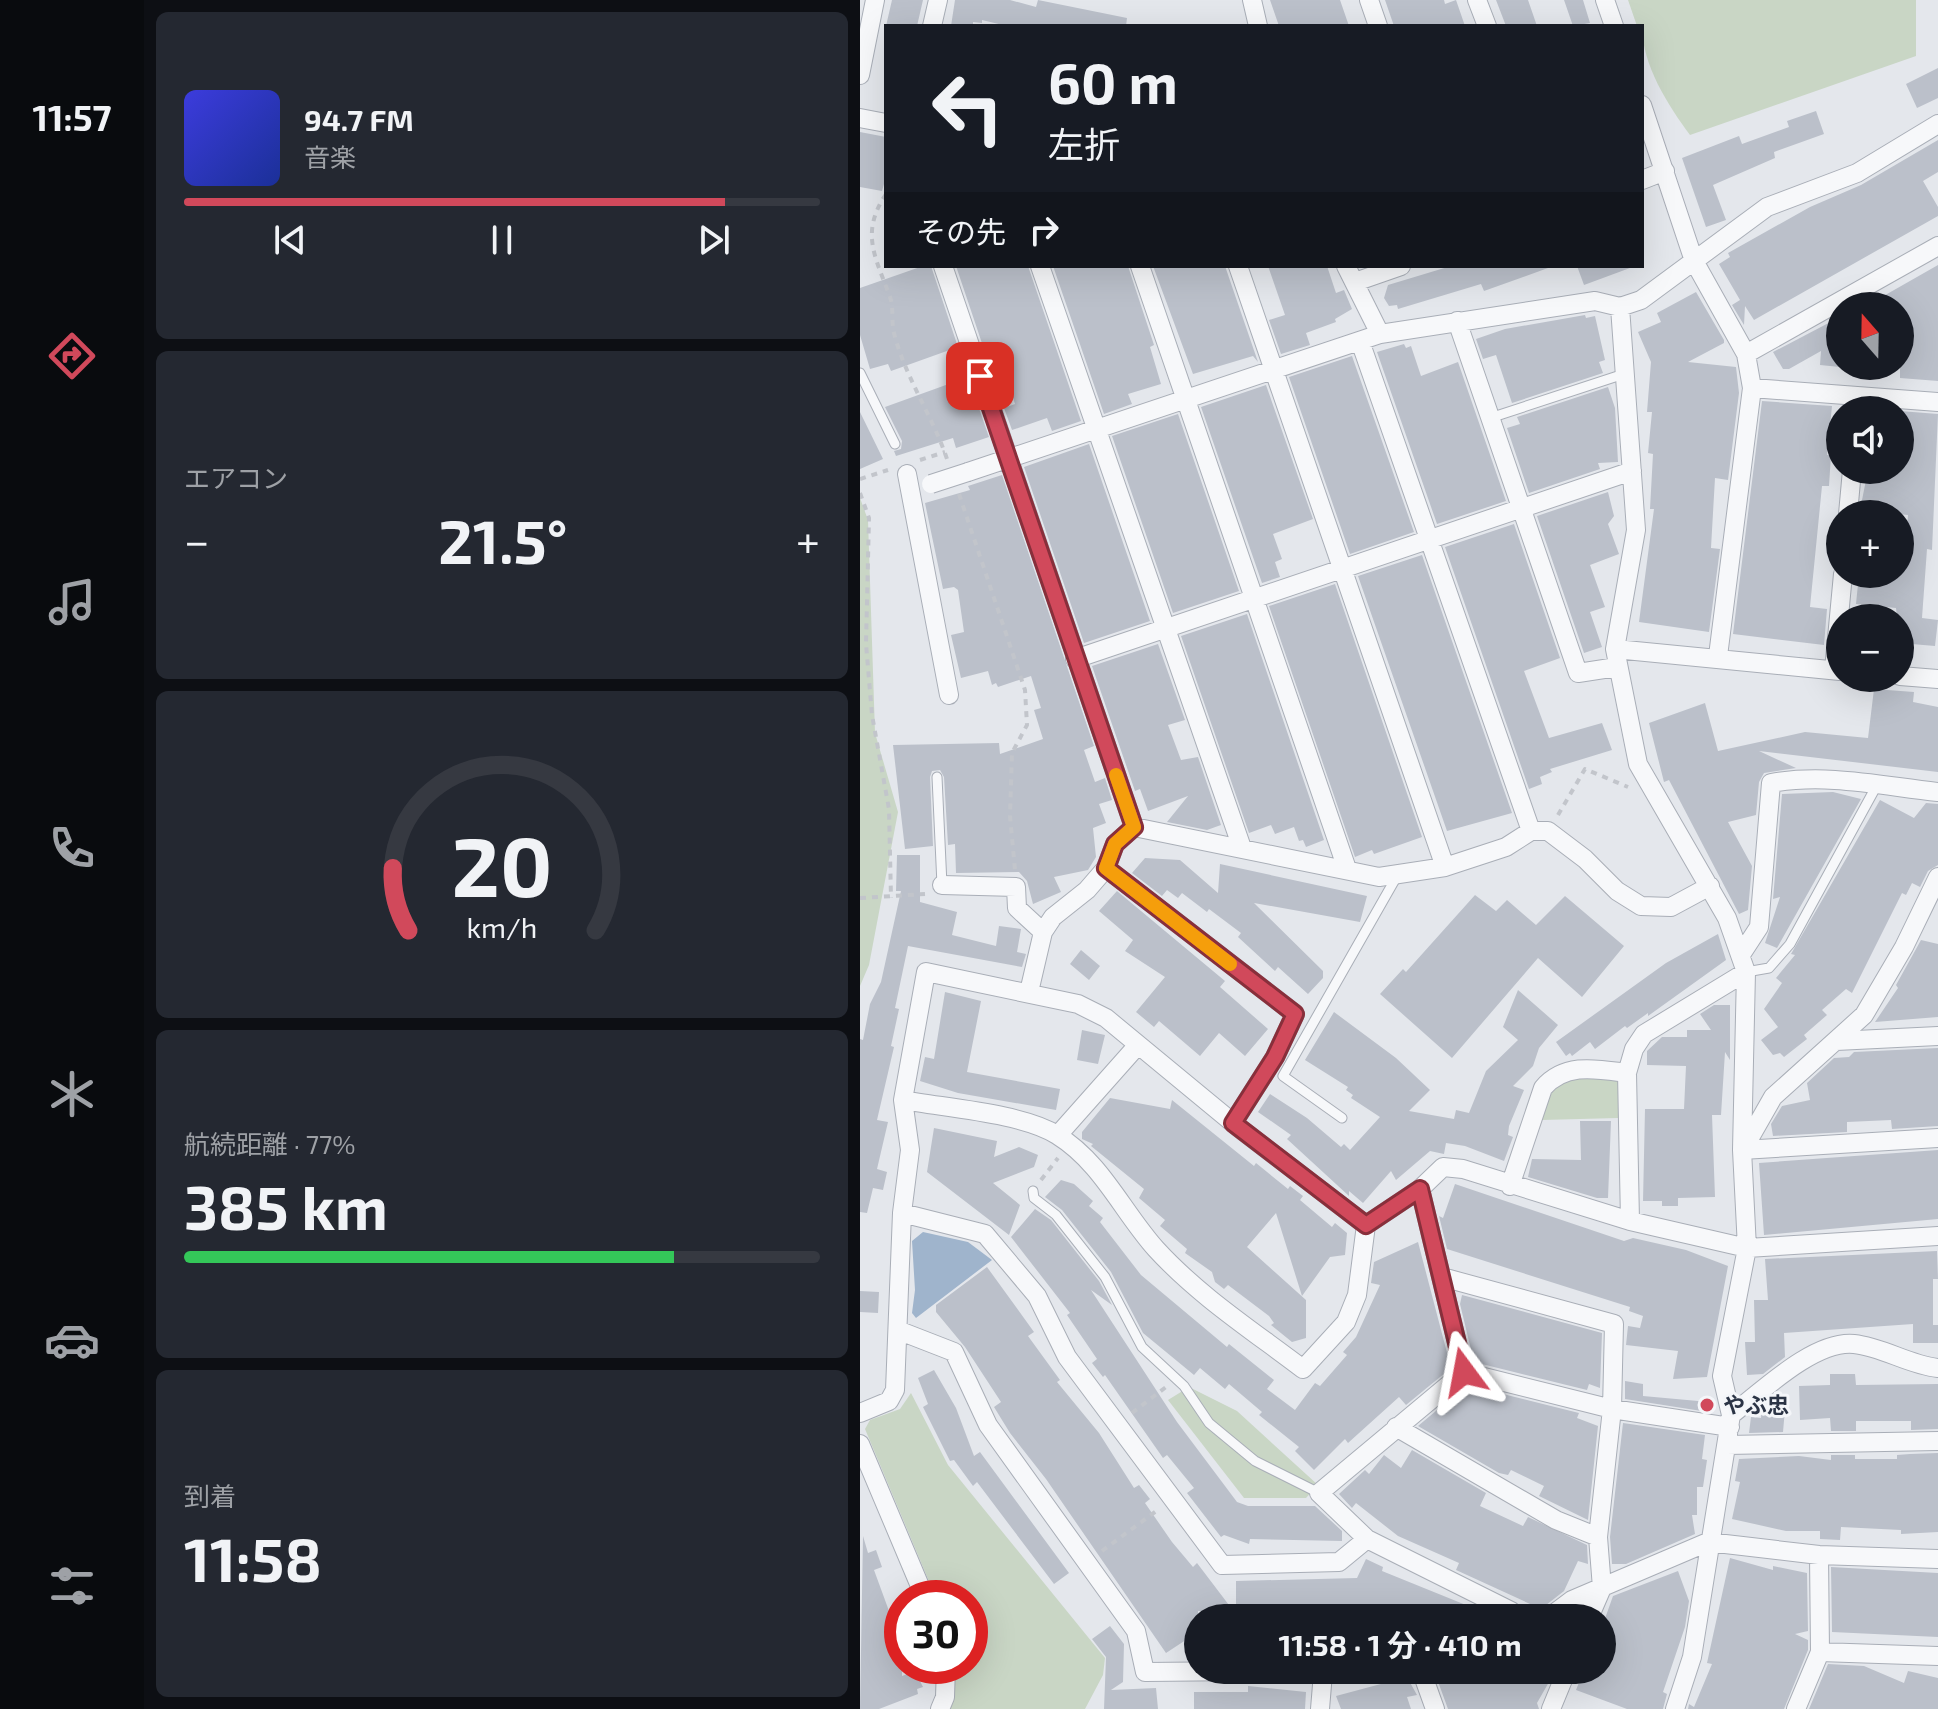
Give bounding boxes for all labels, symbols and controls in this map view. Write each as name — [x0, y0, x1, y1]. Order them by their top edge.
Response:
text: 60 m — [1048, 48, 1178, 115]
icon: left — [916, 56, 1020, 160]
text: 11:57 — [32, 95, 112, 138]
text: 94.7 FM — [304, 101, 414, 137]
text: 左折 — [1048, 122, 1120, 165]
text: 音楽 — [304, 141, 356, 172]
icon: right — [1022, 208, 1066, 252]
text: その先 — [916, 213, 1006, 249]
icon: previous — [268, 218, 312, 262]
icon: pause — [480, 218, 524, 262]
icon: next — [692, 218, 736, 262]
north arrow — [1826, 292, 1914, 380]
map controls — [1826, 292, 1914, 692]
icon: directions — [44, 328, 100, 384]
pin — [946, 342, 1014, 410]
icon: arrive — [958, 354, 1002, 398]
button: sound — [1826, 396, 1914, 484]
text: エアコン — [184, 462, 288, 493]
button: + — [1826, 500, 1914, 588]
text: 21.5° — [438, 504, 567, 576]
text: − — [184, 513, 210, 566]
text: + — [796, 513, 820, 566]
icon: music — [44, 574, 100, 630]
button: − — [1826, 604, 1914, 692]
text: 20 — [452, 813, 552, 913]
icon: phone — [44, 820, 100, 876]
text: km/h — [467, 909, 537, 944]
icon: climate — [44, 1066, 100, 1122]
text: 航続距離 · 77% — [184, 1128, 356, 1159]
text: 385 km — [184, 1170, 388, 1242]
icon: car — [44, 1312, 100, 1368]
position arrow — [1422, 1330, 1506, 1414]
place label: やぶ忠 — [1723, 1391, 1789, 1417]
marker: やぶ忠 — [1698, 1396, 1716, 1414]
text: 到着 — [184, 1480, 236, 1511]
text: 11:58 — [184, 1522, 322, 1594]
icon: filters — [44, 1558, 100, 1614]
speed limit sign: 30 — [884, 1580, 988, 1684]
text: 11:58 · 1 分 · 410 m — [1278, 1626, 1522, 1662]

